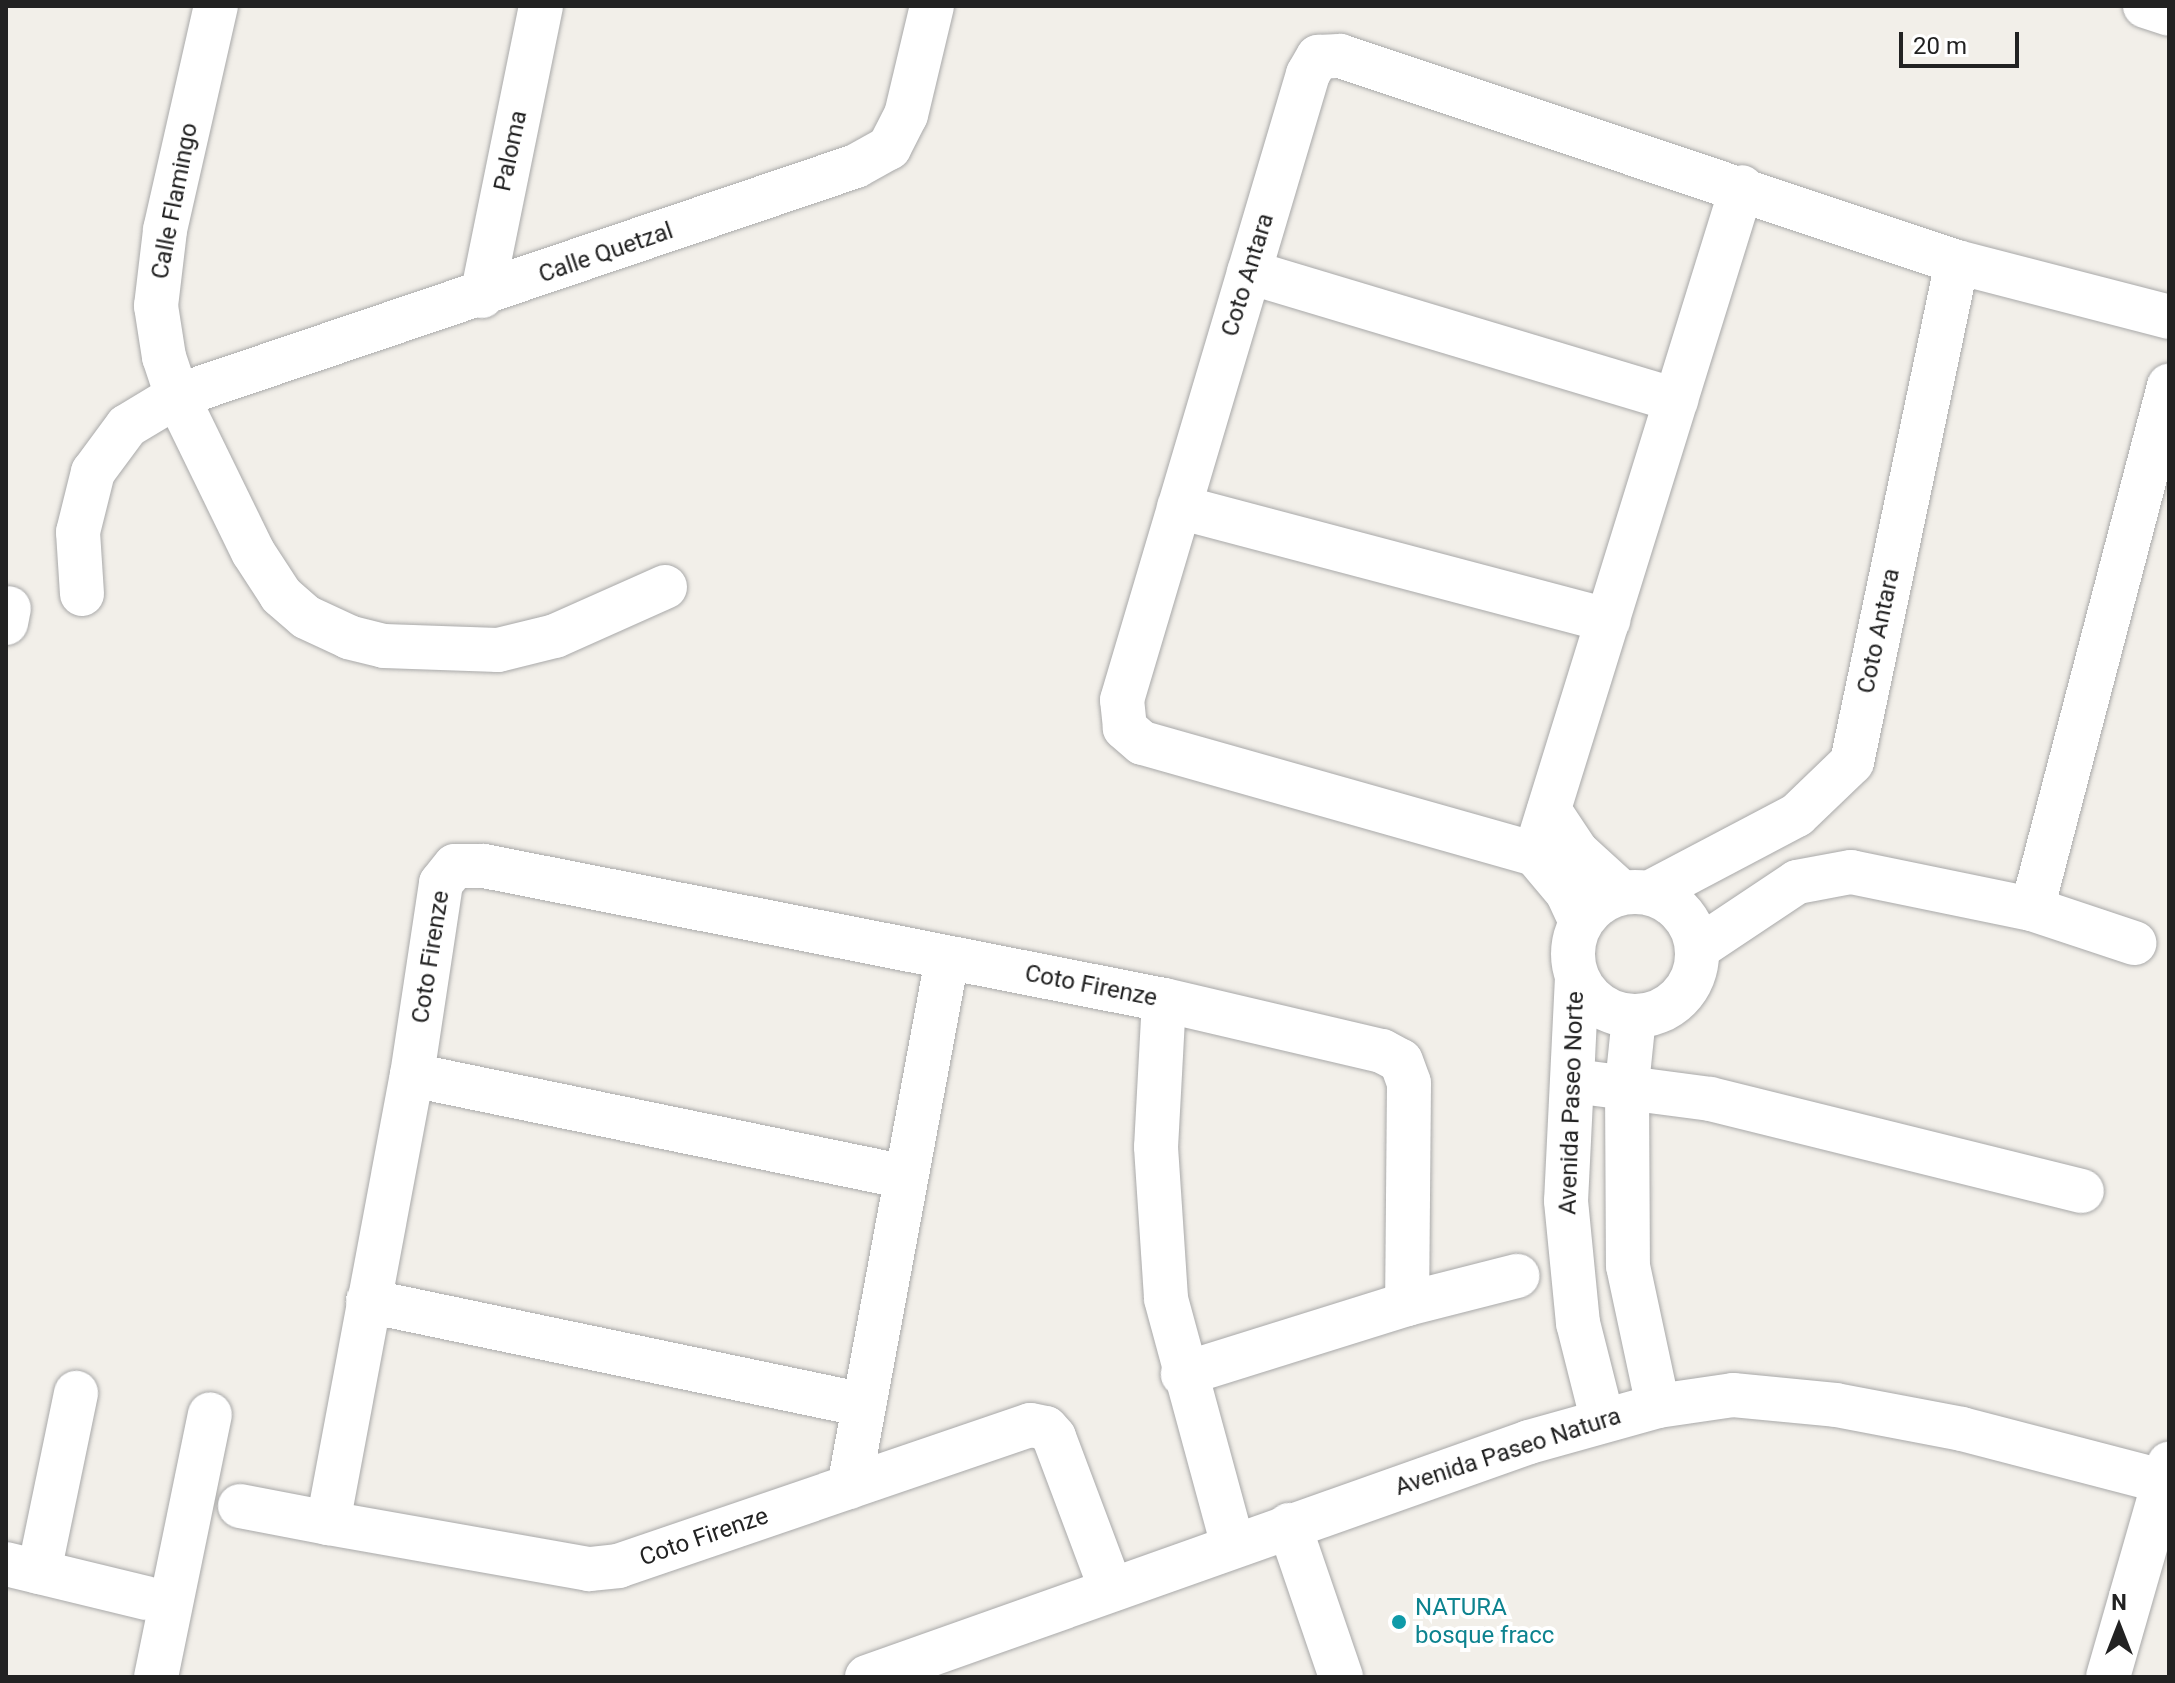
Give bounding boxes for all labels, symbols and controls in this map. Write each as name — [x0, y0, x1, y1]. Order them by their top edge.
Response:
scale bar — [1903, 16, 2023, 66]
text: 20 m — [1913, 32, 1967, 60]
street label: Paloma — [488, 108, 534, 194]
street label: Calle Flamingo — [146, 120, 204, 282]
street label: Coto Antara — [1216, 210, 1280, 340]
street label: Calle Quetzal — [535, 217, 677, 289]
street label: Coto Antara — [1852, 566, 1906, 696]
street label: Coto Firenze — [406, 889, 456, 1025]
street label: Coto Firenze — [1022, 959, 1160, 1013]
street label: Avenida Paseo Norte — [1554, 991, 1590, 1215]
street label: Avenida Paseo Natura — [1391, 1402, 1625, 1502]
street label: Coto Firenze — [636, 1502, 772, 1572]
north arrow — [2079, 1587, 2159, 1667]
text: N — [2111, 1590, 2127, 1615]
place label: NATURA bosque fracc — [1415, 1594, 1554, 1650]
marker: NATURA bosque fracc — [1390, 1613, 1408, 1631]

